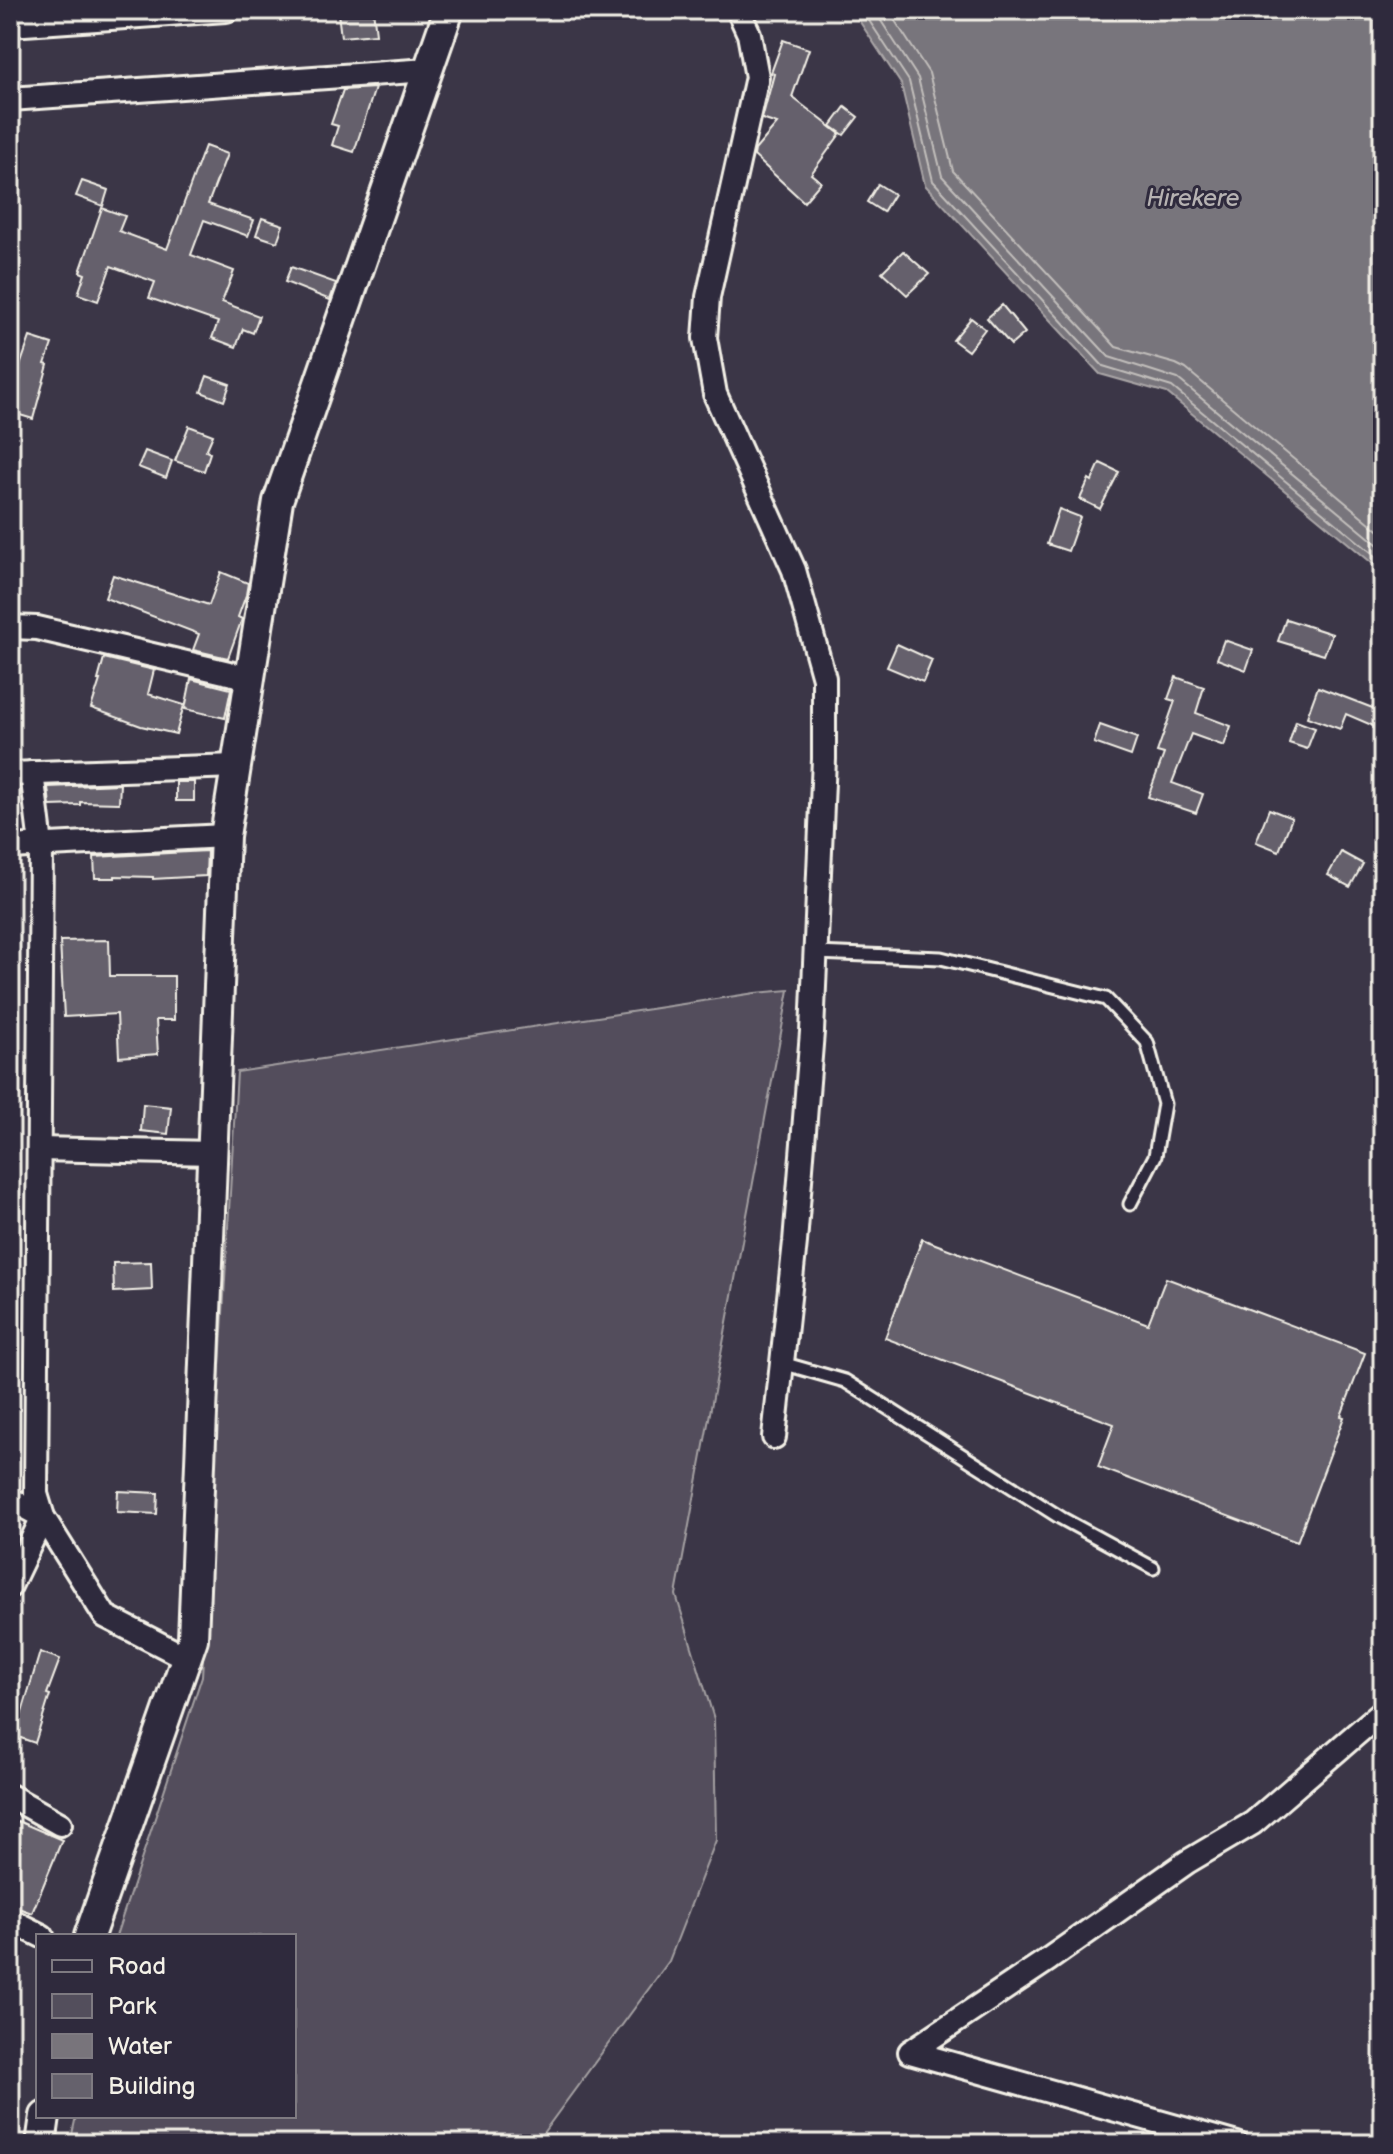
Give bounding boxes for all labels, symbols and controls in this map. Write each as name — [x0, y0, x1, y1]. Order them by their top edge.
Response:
water label: Hirekere — [1147, 184, 1240, 213]
legend — [36, 1934, 296, 2118]
text: Road — [108, 1952, 166, 1981]
text: Park — [108, 1992, 156, 2021]
text: Water — [108, 2032, 172, 2061]
text: Building — [108, 2072, 195, 2101]

